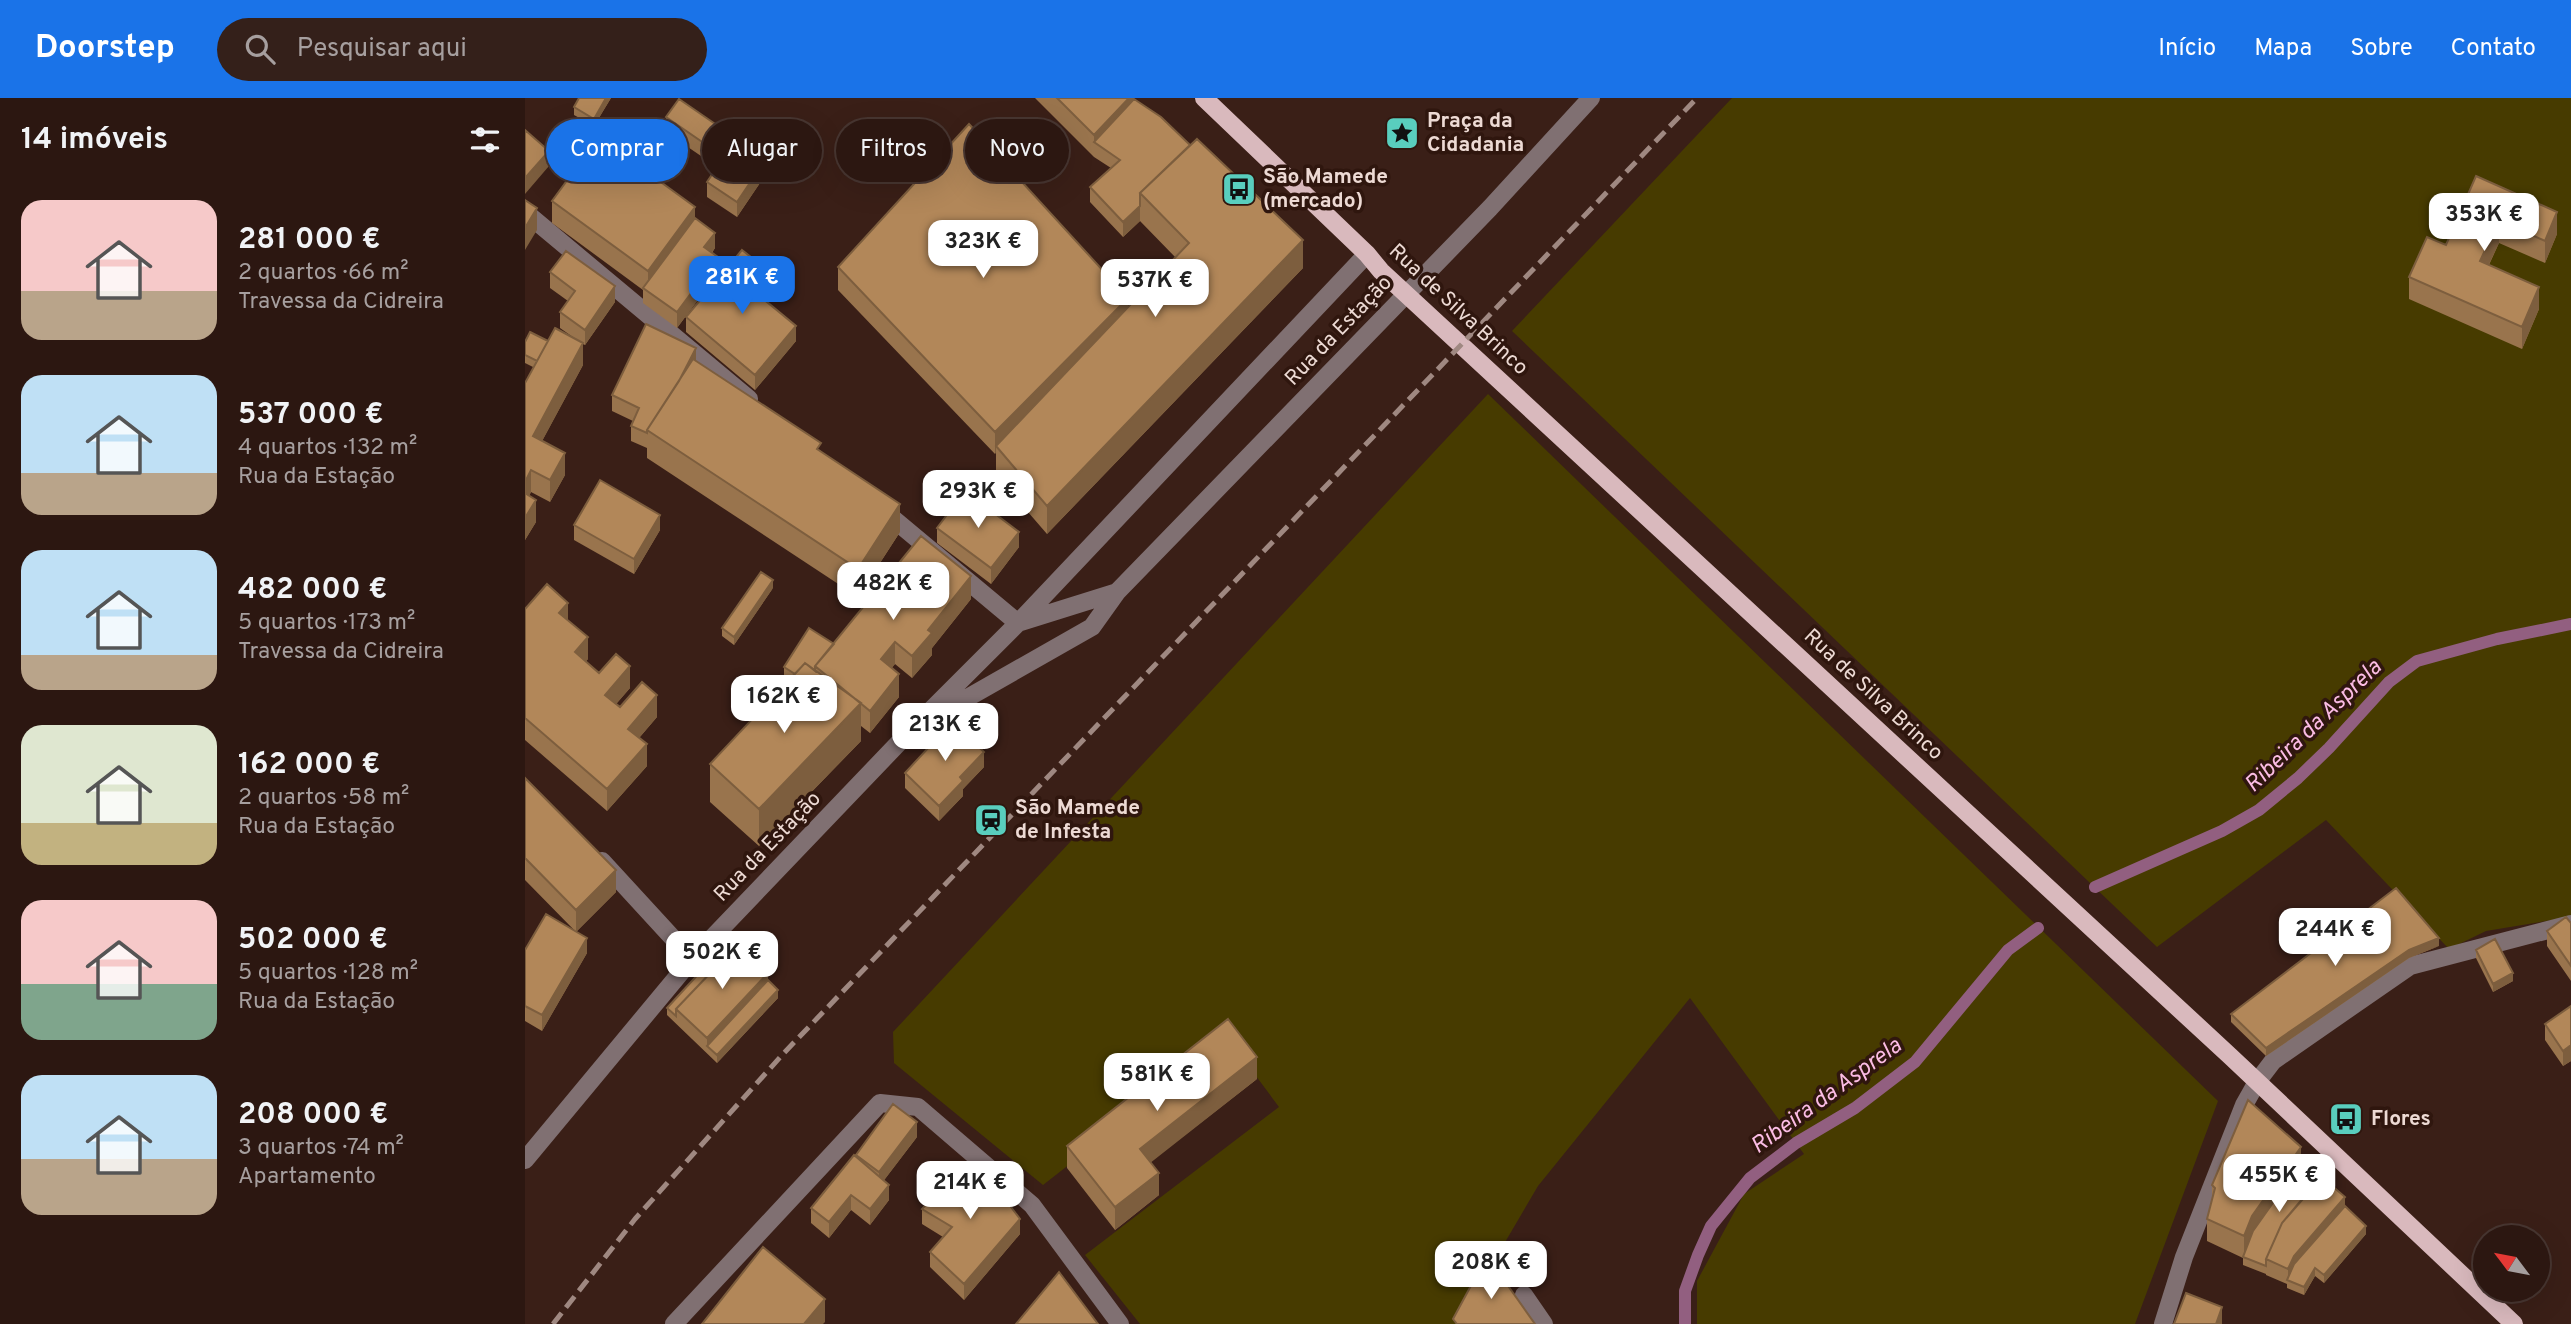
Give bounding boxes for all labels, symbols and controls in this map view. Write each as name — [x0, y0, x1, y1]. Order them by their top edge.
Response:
search box — [217, 18, 707, 81]
text: Doorstep — [35, 28, 175, 70]
icon: search — [241, 30, 279, 68]
text: Pesquisar aqui — [297, 33, 467, 66]
text: Início — [2158, 34, 2216, 64]
text: Mapa — [2254, 34, 2312, 64]
text: Sobre — [2350, 34, 2413, 64]
text: Contato — [2451, 34, 2536, 64]
place label: Praça da Cidadania — [1427, 108, 1524, 159]
place icon: Praça da Cidadania — [1383, 114, 1421, 152]
chip: Comprar — [546, 119, 688, 182]
chip: Alugar — [702, 119, 822, 182]
chip: Filtros — [836, 119, 951, 182]
chip: Novo — [965, 119, 1069, 182]
icon: filters — [466, 121, 504, 159]
text: 14 imóveis — [21, 122, 168, 159]
place label: São Mamede (mercado) — [1263, 164, 1388, 215]
bus stop icon: São Mamede (mercado) — [1220, 170, 1258, 208]
pin: 353K € — [2427, 194, 2541, 253]
text: 353K € — [2445, 201, 2523, 230]
pin: 323K € — [926, 220, 1040, 280]
text: 281 000 € — [238, 222, 381, 259]
icon: home — [77, 228, 161, 312]
text: 323K € — [944, 228, 1022, 257]
street label: Rua de Silva Brinco — [1383, 238, 1533, 382]
pin: 281K € — [685, 256, 799, 316]
text: 2 quartos · 66 m² — [238, 259, 409, 288]
pin: 537K € — [1098, 260, 1212, 319]
text: 281K € — [705, 264, 779, 293]
text: 537K € — [1117, 267, 1193, 296]
street label: Rua da Estação — [1279, 270, 1399, 392]
text: Travessa da Cidreira — [238, 288, 444, 317]
text: 537 000 € — [238, 397, 383, 434]
icon: home — [77, 403, 161, 487]
text: 4 quartos · 132 m² — [238, 434, 417, 463]
text: Rua da Estação — [238, 463, 395, 492]
pin: 293K € — [921, 470, 1035, 530]
text: 293K € — [939, 478, 1017, 507]
pin: 482K € — [836, 562, 950, 622]
text: 482K € — [853, 570, 933, 599]
text: 482 000 € — [238, 572, 387, 609]
icon: home — [77, 578, 161, 662]
text: 5 quartos · 173 m² — [238, 609, 415, 638]
street label: Rua de Silva Brinco — [1798, 623, 1948, 767]
text: Travessa da Cidreira — [238, 638, 444, 667]
water label: Ribeira da Asprela — [2239, 654, 2389, 800]
pin: 162K € — [727, 676, 841, 735]
text: 162K € — [747, 683, 821, 712]
pin: 213K € — [888, 704, 1002, 763]
text: 213K € — [908, 711, 982, 740]
text: 162 000 € — [238, 747, 380, 784]
icon: home — [77, 753, 161, 837]
text: 2 quartos · 58 m² — [238, 784, 409, 813]
street label: Rua da Estação — [708, 786, 828, 908]
place label: São Mamede de Infesta — [1015, 795, 1140, 846]
station icon: São Mamede de Infesta — [972, 801, 1010, 839]
text: Rua da Estação — [238, 813, 395, 842]
pin: 244K € — [2278, 908, 2392, 968]
text: 244K € — [2295, 916, 2375, 945]
text: 502 000 € — [238, 922, 388, 959]
icon: home — [77, 928, 161, 1012]
pin: 502K € — [665, 932, 779, 991]
text: 502K € — [682, 939, 762, 968]
text: 5 quartos · 128 m² — [238, 959, 418, 988]
text: Rua da Estação — [238, 988, 395, 1017]
water label: Ribeira da Asprela — [1746, 1032, 1908, 1162]
pin: 581K € — [1100, 1054, 1214, 1113]
text: 581K € — [1120, 1061, 1194, 1090]
text: 208 000 € — [238, 1097, 388, 1134]
bus stop icon: Flores — [2327, 1100, 2365, 1138]
icon: home — [77, 1103, 161, 1187]
place label: Flores — [2371, 1106, 2431, 1133]
text: 3 quartos · 74 m² — [238, 1134, 404, 1163]
pin: 455K € — [2222, 1154, 2336, 1214]
pin: 214K € — [913, 1162, 1027, 1221]
text: 455K € — [2239, 1162, 2319, 1191]
text: Apartamento — [238, 1163, 376, 1192]
text: 214K € — [933, 1169, 1007, 1198]
north arrow — [2473, 1225, 2550, 1302]
map controls — [2473, 1225, 2550, 1302]
pin: 208K € — [1434, 1242, 1548, 1301]
text: 208K € — [1451, 1249, 1531, 1278]

